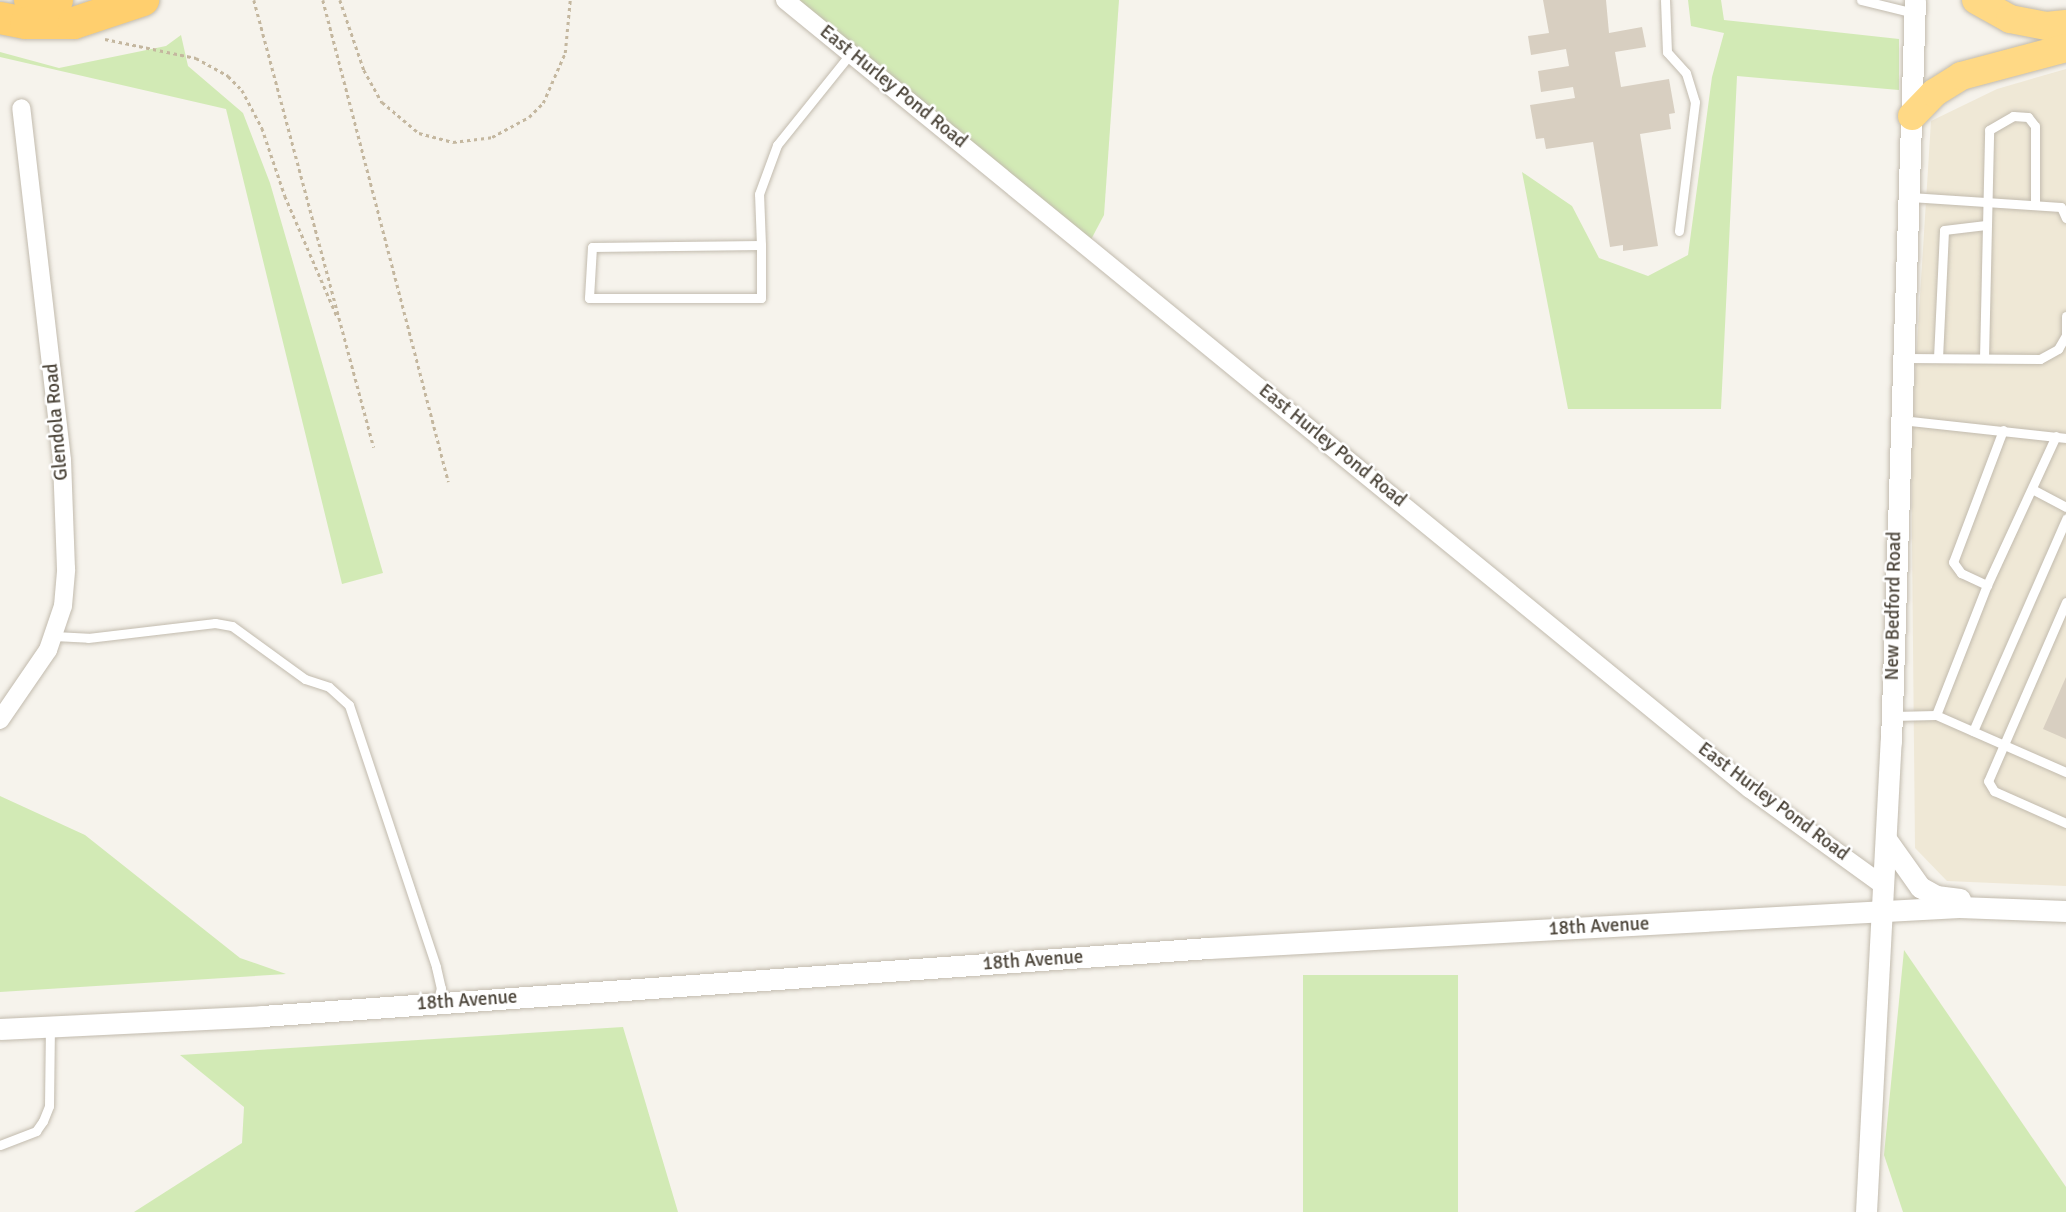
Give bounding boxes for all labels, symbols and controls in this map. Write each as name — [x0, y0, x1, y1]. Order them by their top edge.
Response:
street label: East Hurley Pond Road — [815, 21, 971, 153]
street label: Glendola Road — [41, 362, 73, 482]
street label: East Hurley Pond Road — [1254, 380, 1410, 512]
street label: New Bedford Road — [1881, 531, 1907, 681]
street label: East Hurley Pond Road — [1693, 738, 1853, 866]
street label: 18th Avenue — [1548, 913, 1650, 941]
street label: 18th Avenue — [982, 946, 1084, 976]
street label: 18th Avenue — [416, 986, 518, 1016]

